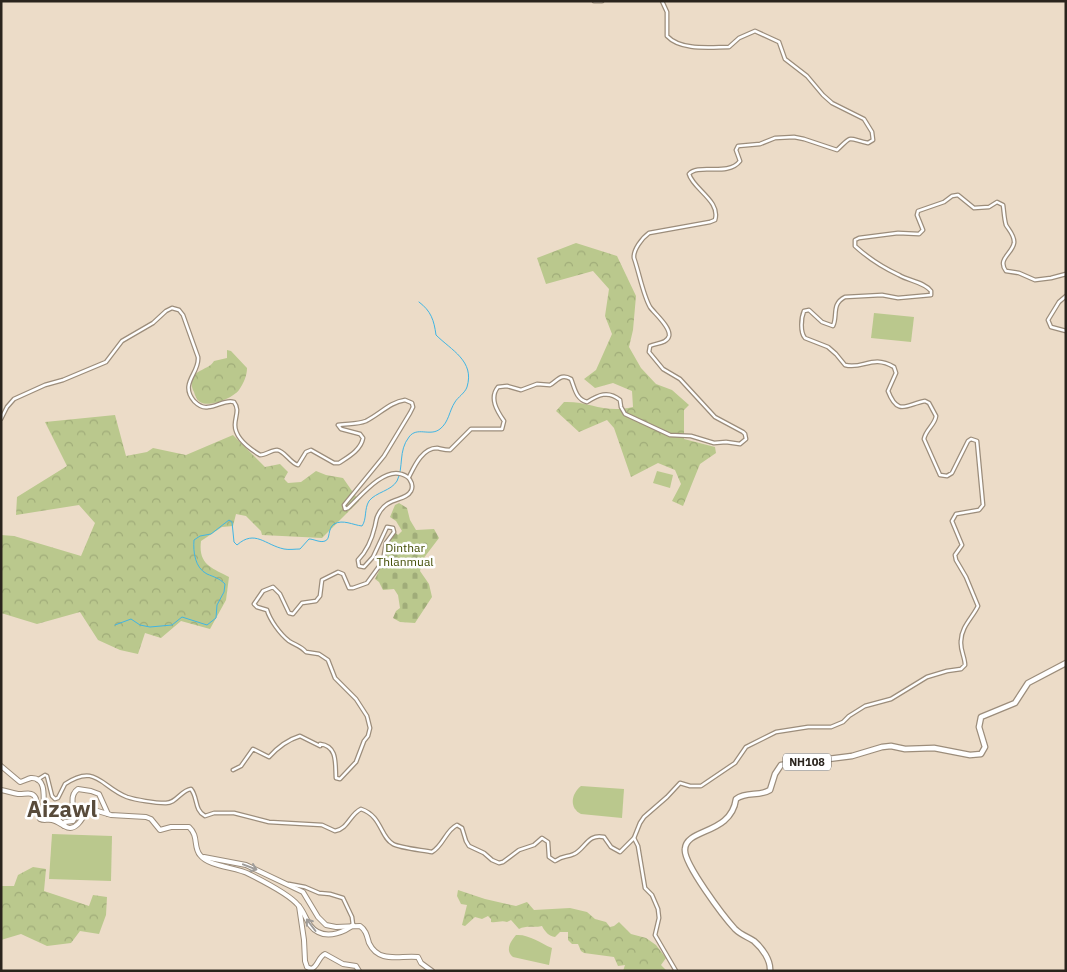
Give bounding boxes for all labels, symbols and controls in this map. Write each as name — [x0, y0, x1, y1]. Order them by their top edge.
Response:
park label: Dinthar Thlanmual — [376, 540, 434, 569]
road number: NH108 — [783, 754, 831, 770]
district label: Aizawl — [27, 794, 97, 823]
one-way arrow — [242, 863, 257, 872]
one-way arrow — [306, 919, 317, 932]

